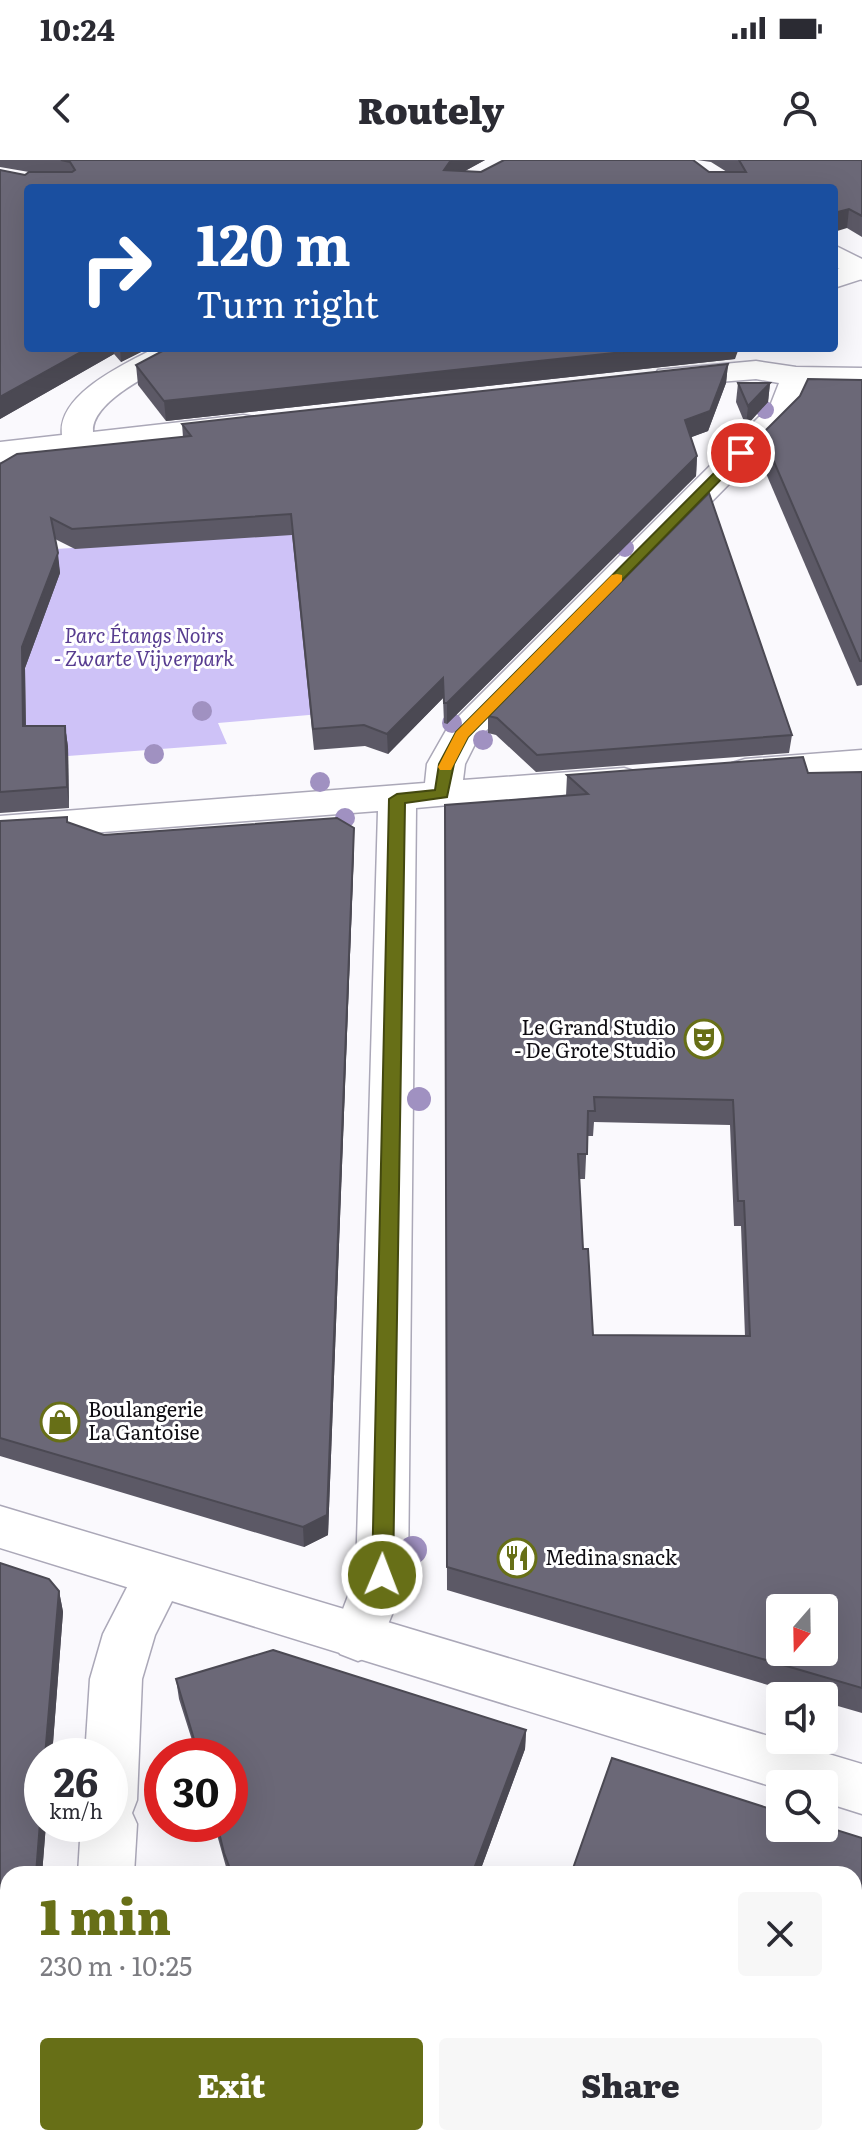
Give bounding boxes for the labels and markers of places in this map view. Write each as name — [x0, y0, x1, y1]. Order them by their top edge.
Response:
pin — [707, 419, 775, 487]
place label: Le Grand Studio - De Grote Studio — [514, 1011, 676, 1064]
theatre icon: Le Grand Studio - De Grote Studio — [683, 1018, 725, 1060]
place label: Boulangerie La Gantoise — [88, 1393, 203, 1446]
shop icon: Boulangerie La Gantoise — [39, 1401, 81, 1443]
restaurant icon: Medina snack — [496, 1537, 538, 1579]
place label: Medina snack — [545, 1541, 678, 1571]

